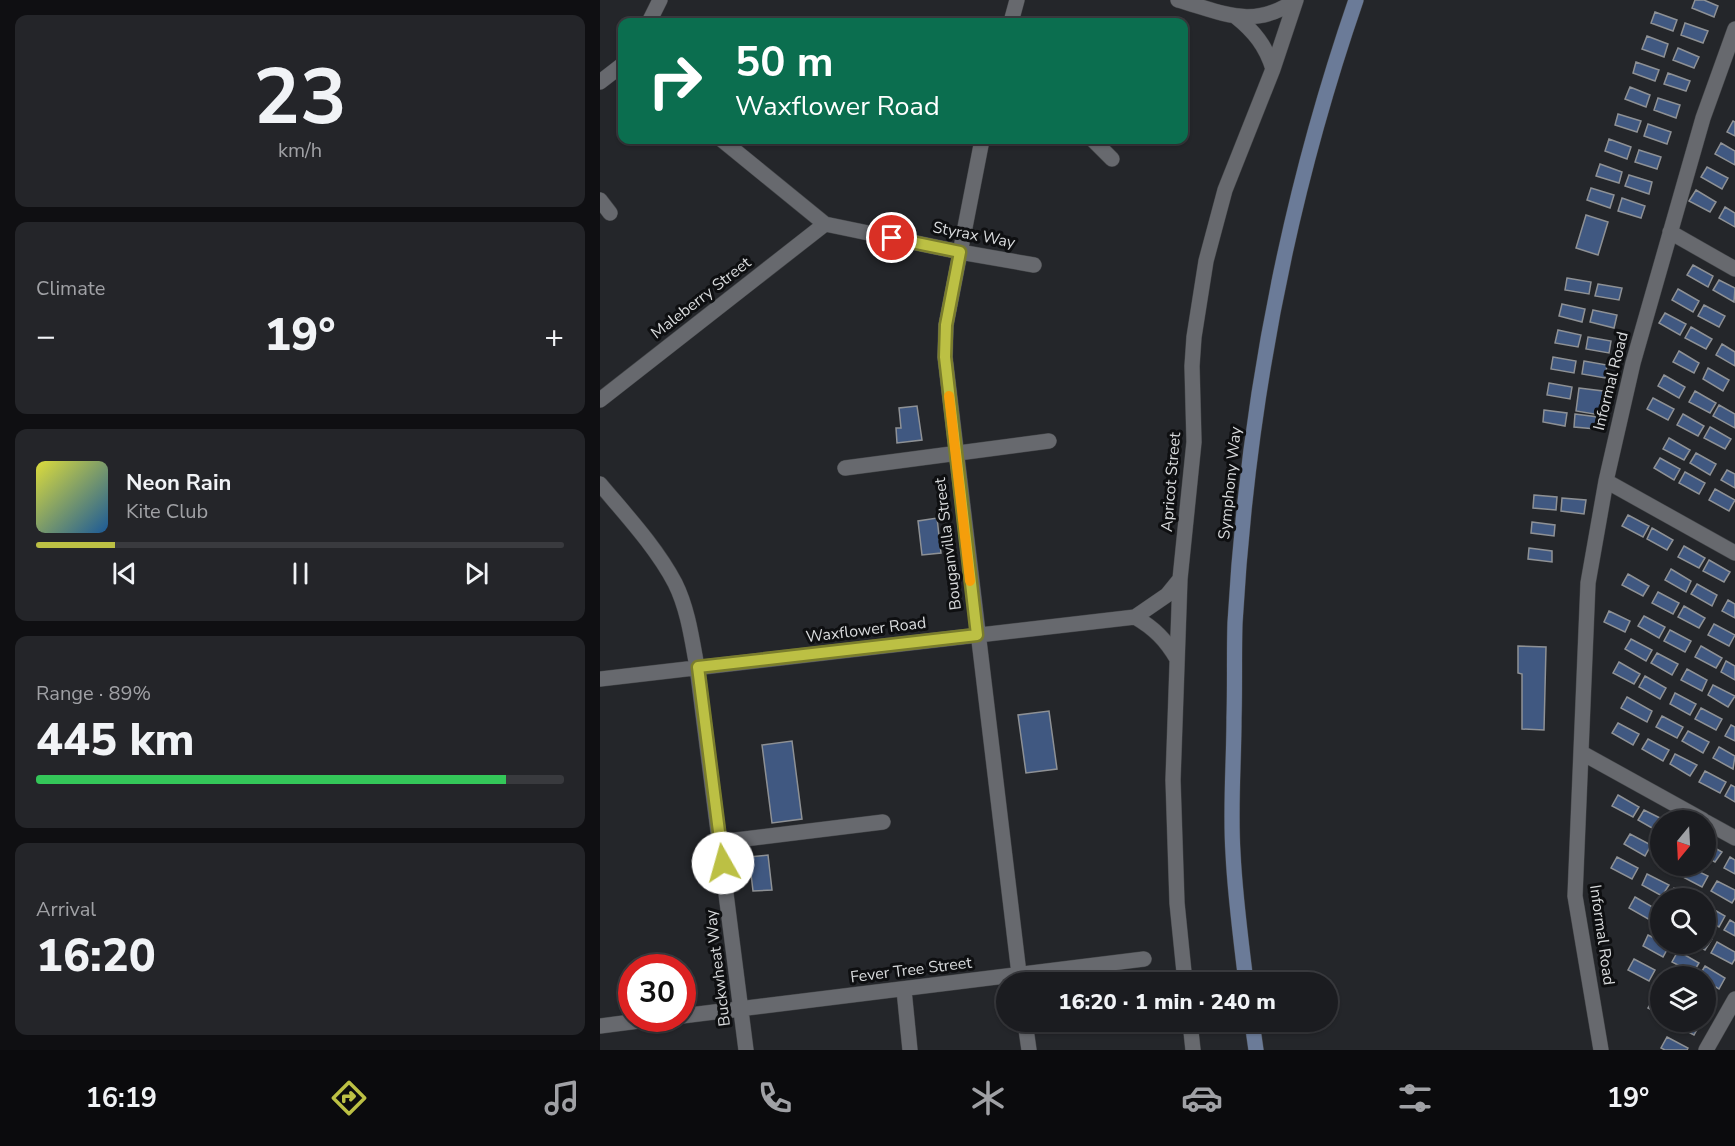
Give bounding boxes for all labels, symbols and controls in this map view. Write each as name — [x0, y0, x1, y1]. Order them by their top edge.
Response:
text: 50 m — [735, 34, 834, 91]
icon: right — [636, 42, 714, 120]
text: 23 — [253, 44, 347, 151]
text: Waxflower Road — [735, 88, 940, 125]
text: km/h — [278, 137, 322, 164]
pin — [866, 212, 917, 263]
street label: Styrax Way — [931, 216, 1018, 254]
icon: arrive — [875, 221, 908, 254]
street label: Maleberry Street — [647, 252, 756, 344]
text: Climate — [36, 275, 105, 302]
text: 19° — [264, 305, 336, 366]
text: − — [36, 314, 56, 359]
text: + — [544, 314, 564, 359]
street label: Informal Road — [1588, 329, 1634, 433]
street label: Symphony Way — [1213, 425, 1247, 541]
street label: Apricot Street — [1156, 431, 1186, 533]
text: Neon Rain — [126, 468, 231, 498]
street label: Bouganvilla Street — [929, 476, 967, 611]
text: Kite Club — [126, 498, 208, 525]
icon: previous — [108, 557, 141, 590]
icon: pause — [284, 557, 317, 590]
icon: next — [460, 557, 493, 590]
street label: Waxflower Road — [804, 612, 928, 648]
text: Range · 89% — [36, 680, 151, 707]
text: 445 km — [36, 710, 195, 771]
north arrow — [1650, 810, 1716, 876]
map controls — [1650, 810, 1716, 1032]
position arrow — [691, 831, 755, 895]
street label: Informal Road — [1584, 883, 1620, 987]
button: search — [1650, 888, 1716, 954]
text: Arrival — [36, 896, 96, 923]
street label: Buckwheat Way — [700, 908, 736, 1028]
text: 16:20 — [36, 926, 156, 987]
street label: Fever Tree Street — [849, 952, 973, 988]
speed limit sign: 30 — [618, 954, 696, 1032]
button: layers — [1650, 966, 1716, 1032]
text: 16:20 · 1 min · 240 m — [1058, 987, 1276, 1017]
icon: directions — [328, 1077, 370, 1119]
icon: music — [541, 1077, 583, 1119]
icon: phone — [754, 1077, 796, 1119]
icon: climate — [967, 1077, 1009, 1119]
icon: car — [1181, 1077, 1223, 1119]
icon: filters — [1394, 1077, 1436, 1119]
text: 16:19 — [86, 1080, 157, 1117]
text: 19° — [1607, 1080, 1649, 1117]

